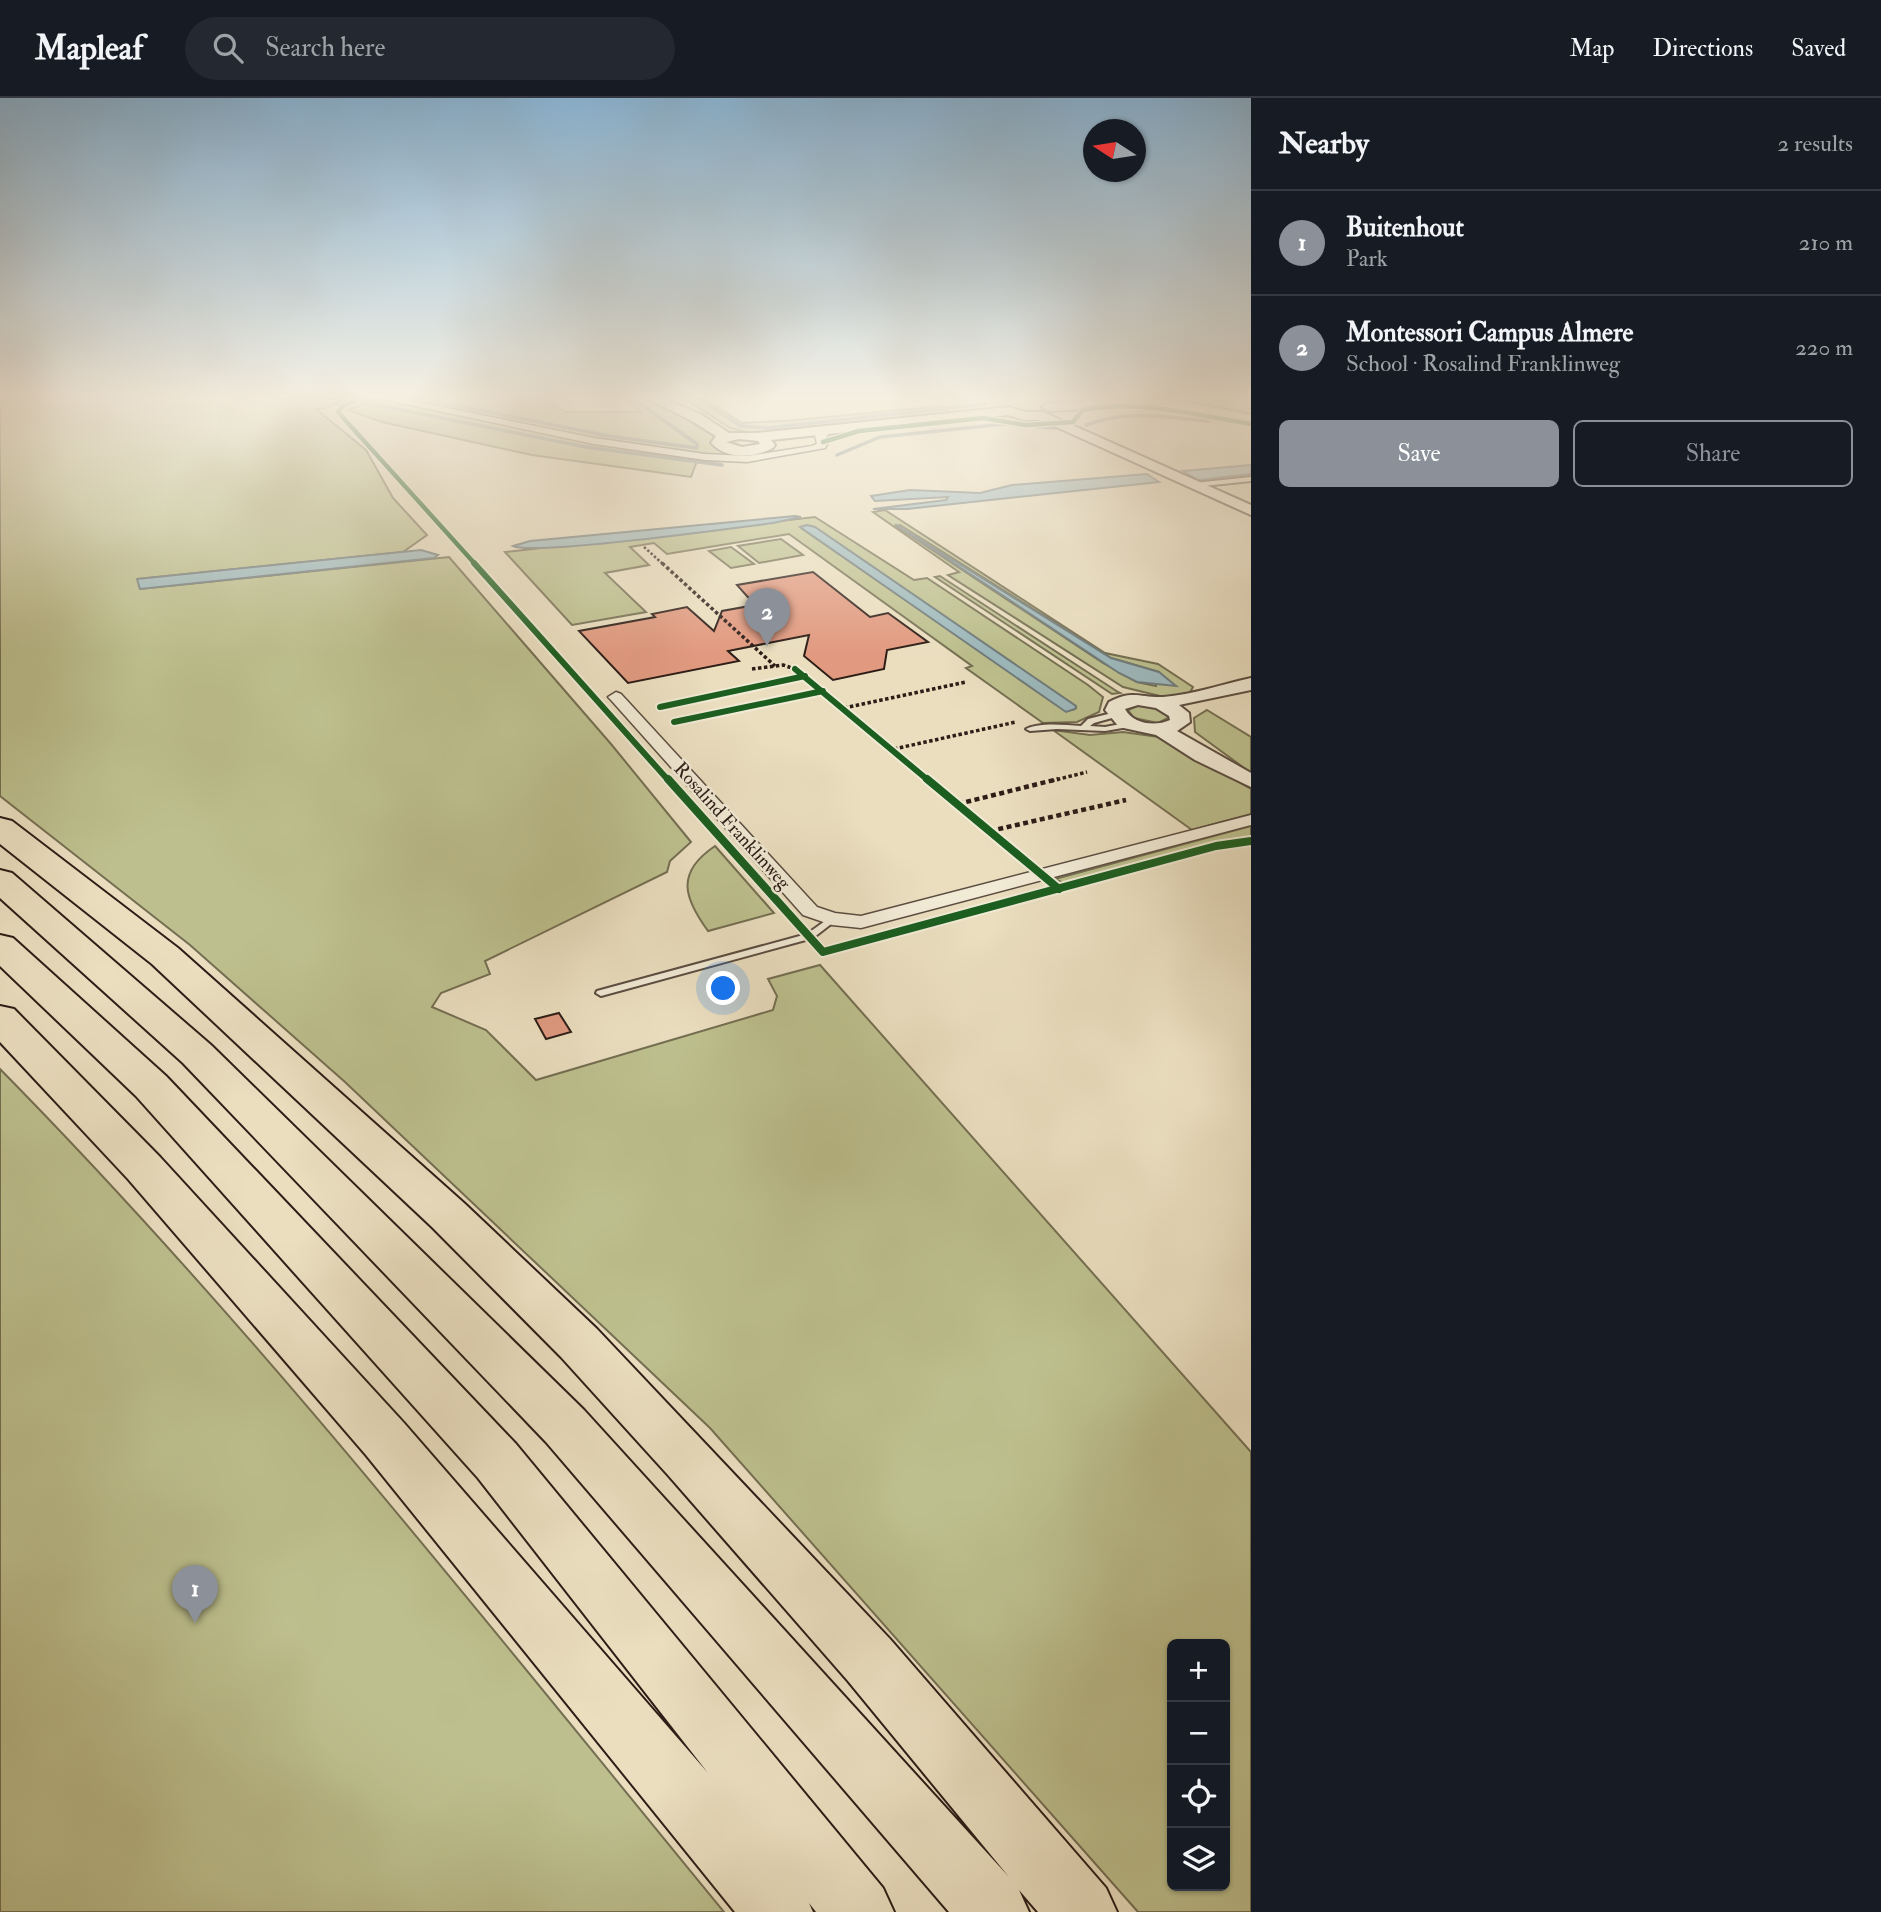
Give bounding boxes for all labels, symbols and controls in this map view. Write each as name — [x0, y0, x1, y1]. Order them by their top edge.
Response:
search box — [185, 17, 675, 80]
text: Mapleaf — [35, 28, 143, 69]
icon: search — [209, 29, 247, 67]
text: Search here — [265, 32, 385, 64]
text: Map — [1569, 33, 1614, 64]
text: Directions — [1652, 33, 1753, 64]
text: Saved — [1791, 33, 1846, 64]
north arrow — [1083, 119, 1146, 182]
text: Nearby — [1279, 125, 1369, 162]
text: 2 results — [1778, 129, 1853, 158]
text: Buitenhout — [1346, 212, 1464, 244]
text: 1 — [1298, 228, 1306, 257]
text: 210 m — [1799, 228, 1853, 257]
text: Park — [1346, 244, 1388, 273]
text: Montessori Campus Almere — [1346, 317, 1633, 349]
text: 2 — [1296, 333, 1308, 362]
text: 220 m — [1795, 333, 1853, 362]
text: School · Rosalind Franklinweg — [1346, 349, 1620, 378]
button: Save — [1279, 420, 1559, 487]
button: Share — [1573, 420, 1853, 487]
pin: 2 — [744, 588, 790, 646]
street label: Rosalind Franklinweg — [669, 757, 796, 895]
your location — [706, 971, 740, 1005]
pin: 1 — [172, 1565, 218, 1623]
map controls — [1167, 1639, 1230, 1891]
button: + — [1167, 1639, 1230, 1702]
button: − — [1167, 1702, 1230, 1765]
button: locate — [1167, 1765, 1230, 1828]
button: layers — [1167, 1828, 1230, 1891]

